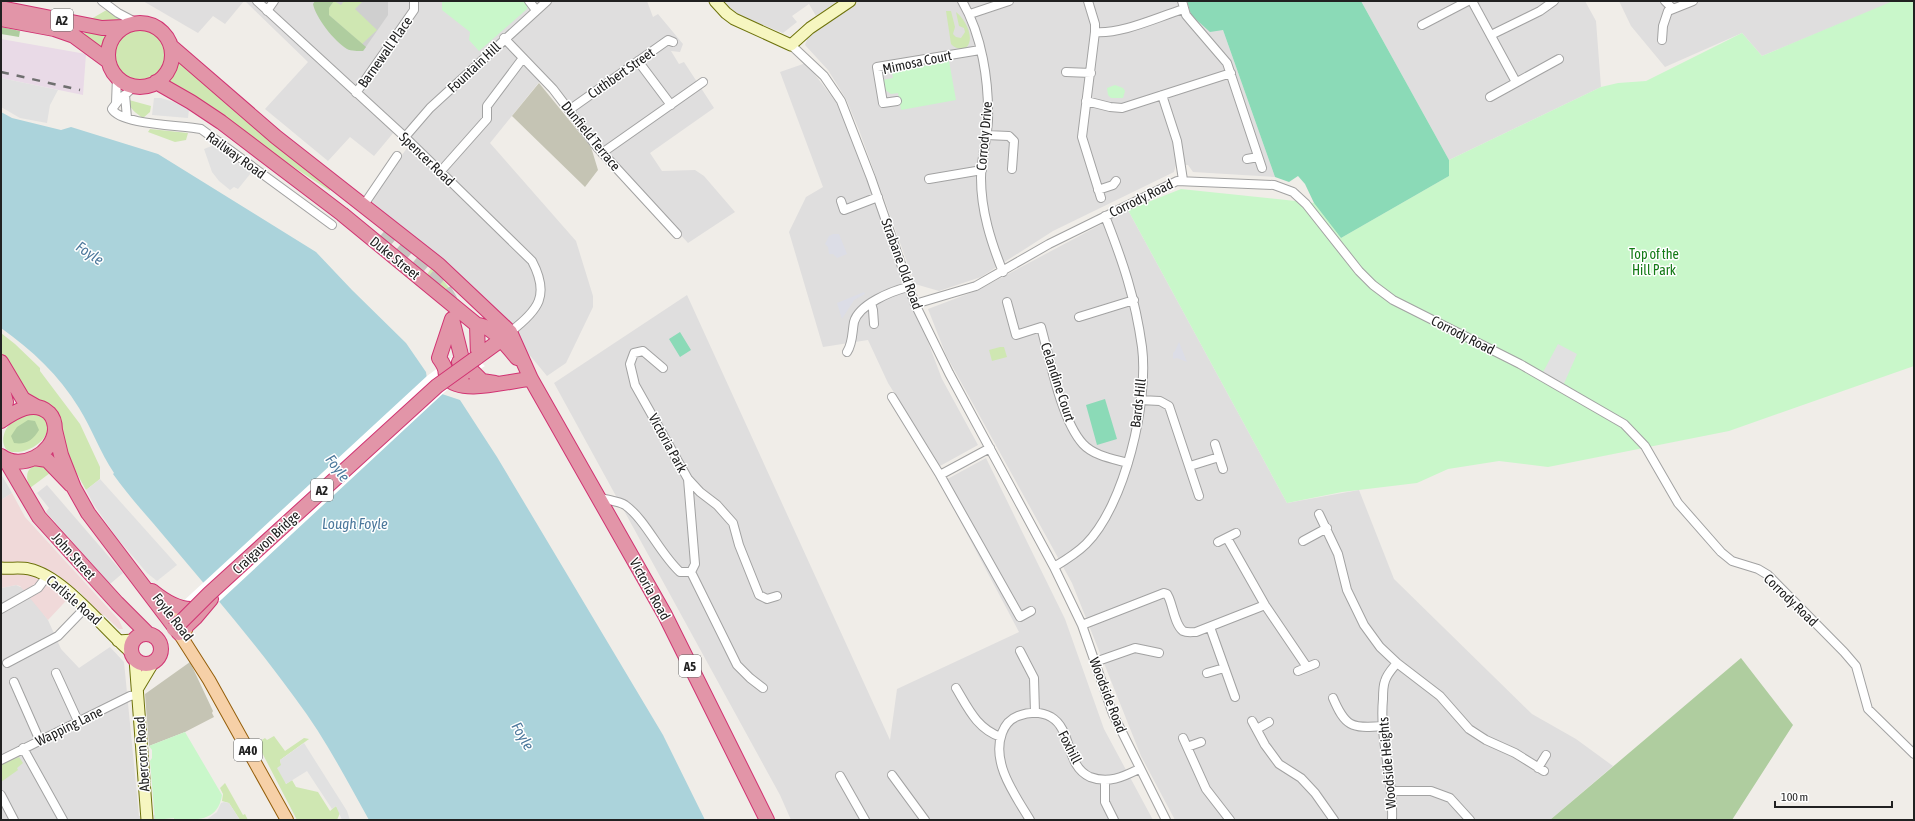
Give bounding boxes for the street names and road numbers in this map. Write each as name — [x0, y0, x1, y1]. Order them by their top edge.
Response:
road number: A2 — [51, 9, 73, 31]
street label: Barnewall Place — [355, 13, 415, 91]
street label: Fountain Hill — [444, 38, 504, 96]
street label: Cuthbert Street — [585, 44, 657, 102]
street label: Mimosa Court — [881, 47, 953, 77]
street label: Dunfield Terrace — [558, 98, 624, 174]
street label: Corrody Drive — [973, 101, 995, 171]
street label: Railway Road — [203, 128, 269, 182]
street label: Spencer Road — [396, 129, 458, 189]
street label: Corrody Road — [1107, 176, 1175, 220]
street label: Strabane Old Road — [878, 216, 926, 312]
street label: Duke Street — [367, 233, 423, 283]
street label: Corrody Road — [1429, 312, 1497, 358]
street label: Celandine Court — [1038, 340, 1078, 424]
street label: Bards Hill — [1127, 377, 1149, 429]
street label: Victoria Park — [645, 411, 691, 475]
road number: A2 — [311, 479, 333, 501]
street label: Craigavon Bridge — [229, 507, 303, 577]
street label: John Street — [49, 529, 99, 583]
street label: Victoria Road — [626, 555, 674, 623]
street label: Corrody Road — [1761, 570, 1821, 630]
street label: Carlisle Road — [43, 572, 105, 628]
street label: Foyle Road — [149, 590, 197, 644]
road number: A5 — [679, 655, 701, 677]
street label: Woodside Road — [1086, 655, 1130, 735]
street label: Wapping Lane — [33, 703, 105, 749]
street label: Abercorn Road — [131, 716, 153, 792]
street label: Woodside Heights — [1375, 716, 1399, 810]
street label: Foxhill — [1055, 728, 1085, 766]
road number: A40 — [234, 739, 262, 761]

